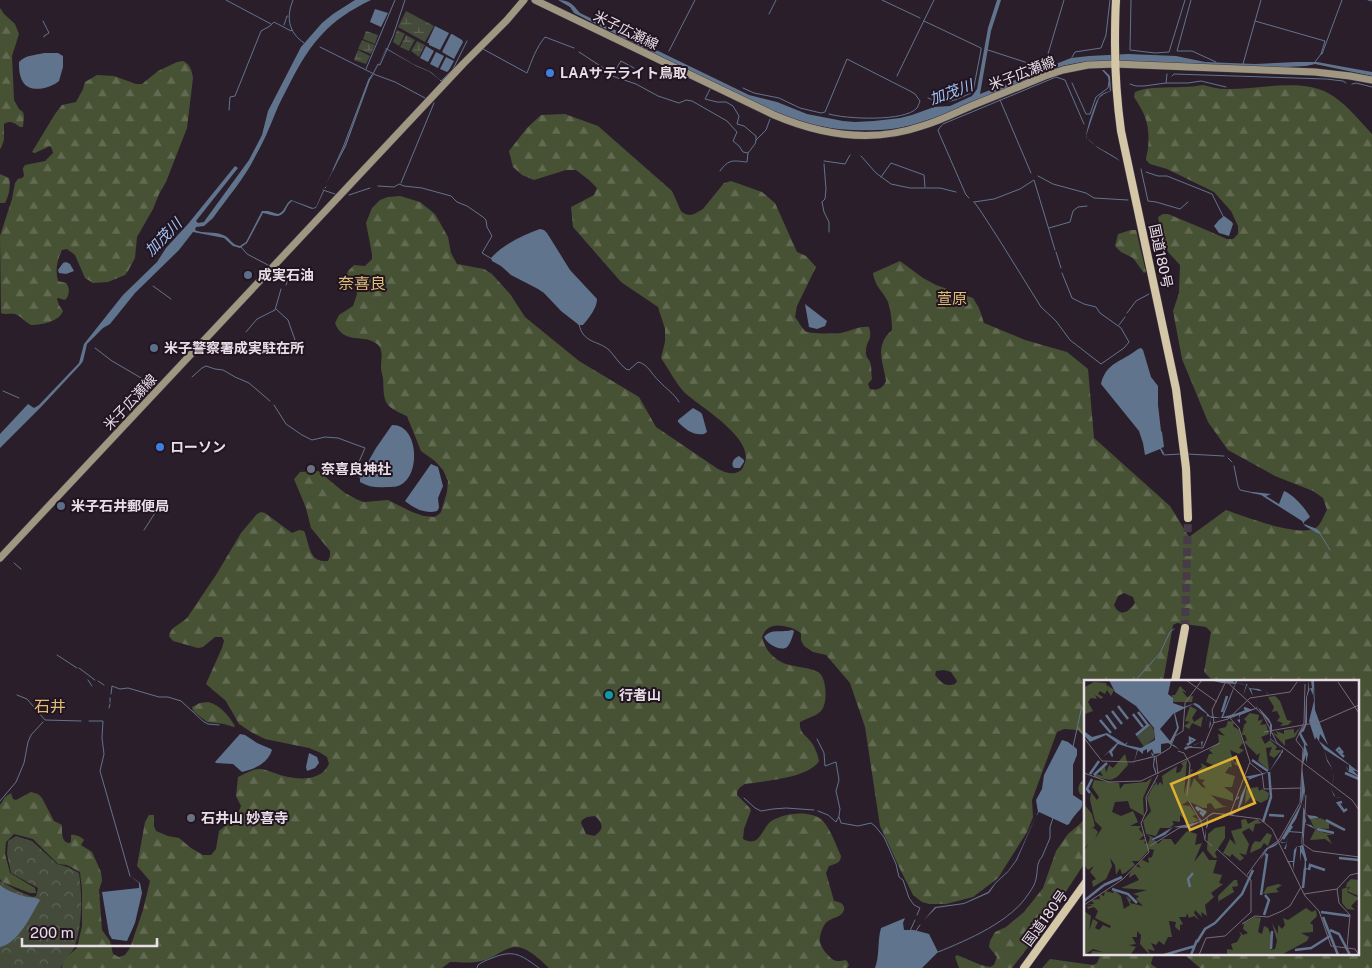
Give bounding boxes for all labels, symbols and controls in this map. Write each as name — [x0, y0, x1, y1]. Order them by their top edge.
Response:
street label: 米子広瀬線 — [591, 7, 661, 53]
street label: 米子広瀬線 — [986, 53, 1058, 93]
place label: LAAサテライト鳥取 — [560, 65, 687, 81]
marker: LAAサテライト鳥取 — [544, 67, 556, 79]
water label: 加茂川 — [927, 76, 977, 108]
water label: 加茂川 — [141, 213, 186, 259]
street label: 国道180号 — [1146, 222, 1176, 290]
place label: 成実石油 — [258, 267, 314, 283]
marker: 成実石油 — [242, 269, 254, 281]
district label: 奈喜良 — [338, 274, 386, 293]
district label: 萱原 — [937, 290, 967, 307]
place label: 米子警察署成実駐在所 — [164, 340, 304, 356]
marker: 米子警察署成実駐在所 — [148, 342, 160, 354]
street label: 米子広瀬線 — [100, 371, 160, 433]
place label: ローソン — [170, 439, 226, 455]
marker: ローソン — [154, 441, 166, 453]
place label: 奈喜良神社 — [321, 461, 391, 477]
marker: 奈喜良神社 — [305, 463, 317, 475]
place label: 米子石井郵便局 — [71, 498, 169, 514]
marker: 米子石井郵便局 — [55, 500, 67, 512]
inset map — [1084, 680, 1360, 956]
place label: 行者山 — [619, 687, 661, 703]
marker: 行者山 — [603, 689, 615, 701]
district label: 石井 — [34, 697, 66, 716]
place label: 石井山 妙喜寺 — [201, 810, 288, 826]
marker: 石井山 妙喜寺 — [185, 812, 197, 824]
street label: 国道180号 — [1019, 887, 1071, 949]
scale bar — [22, 916, 158, 948]
text: 200 m — [30, 924, 74, 941]

